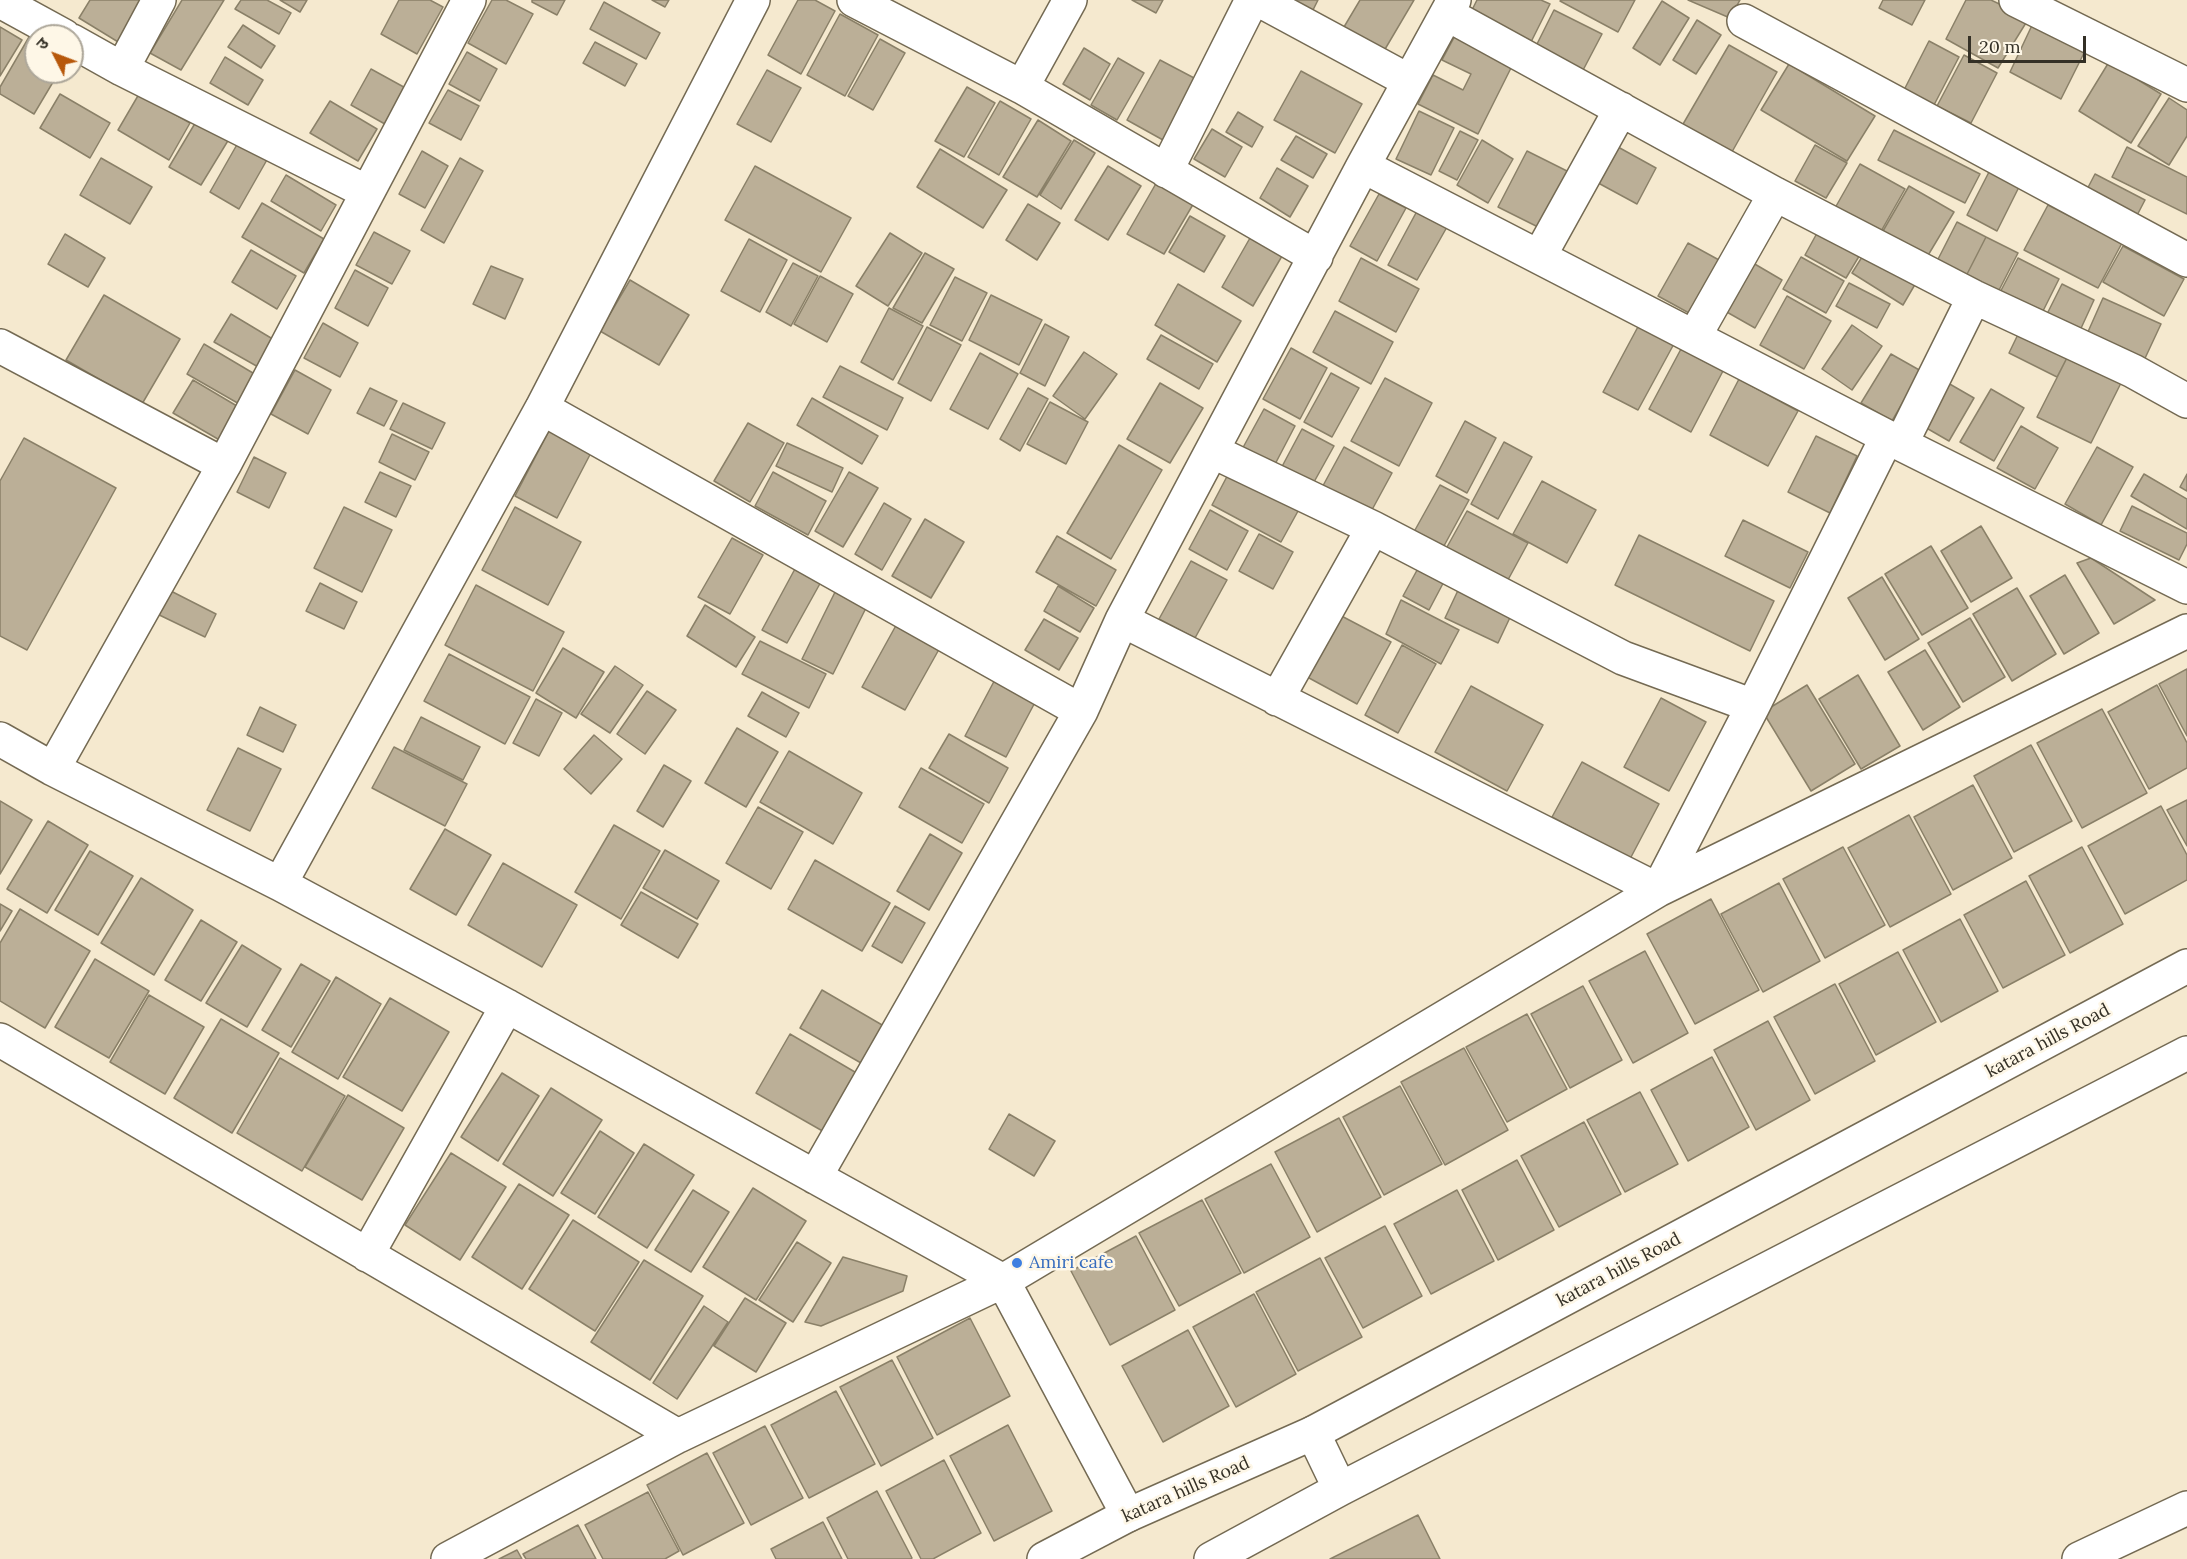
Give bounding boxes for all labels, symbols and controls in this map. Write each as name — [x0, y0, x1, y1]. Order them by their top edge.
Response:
north arrow — [24, 24, 84, 84]
scale bar — [1971, 24, 2090, 62]
text: उ — [32, 33, 53, 53]
text: 20 m — [1979, 35, 2021, 58]
street label: katara hills Road — [1982, 999, 2114, 1083]
street label: katara hills Road — [1553, 1228, 1685, 1312]
place label: Amiri cafe — [1029, 1252, 1114, 1274]
marker: Amiri cafe — [1010, 1256, 1024, 1270]
street label: katara hills Road — [1119, 1452, 1253, 1528]

